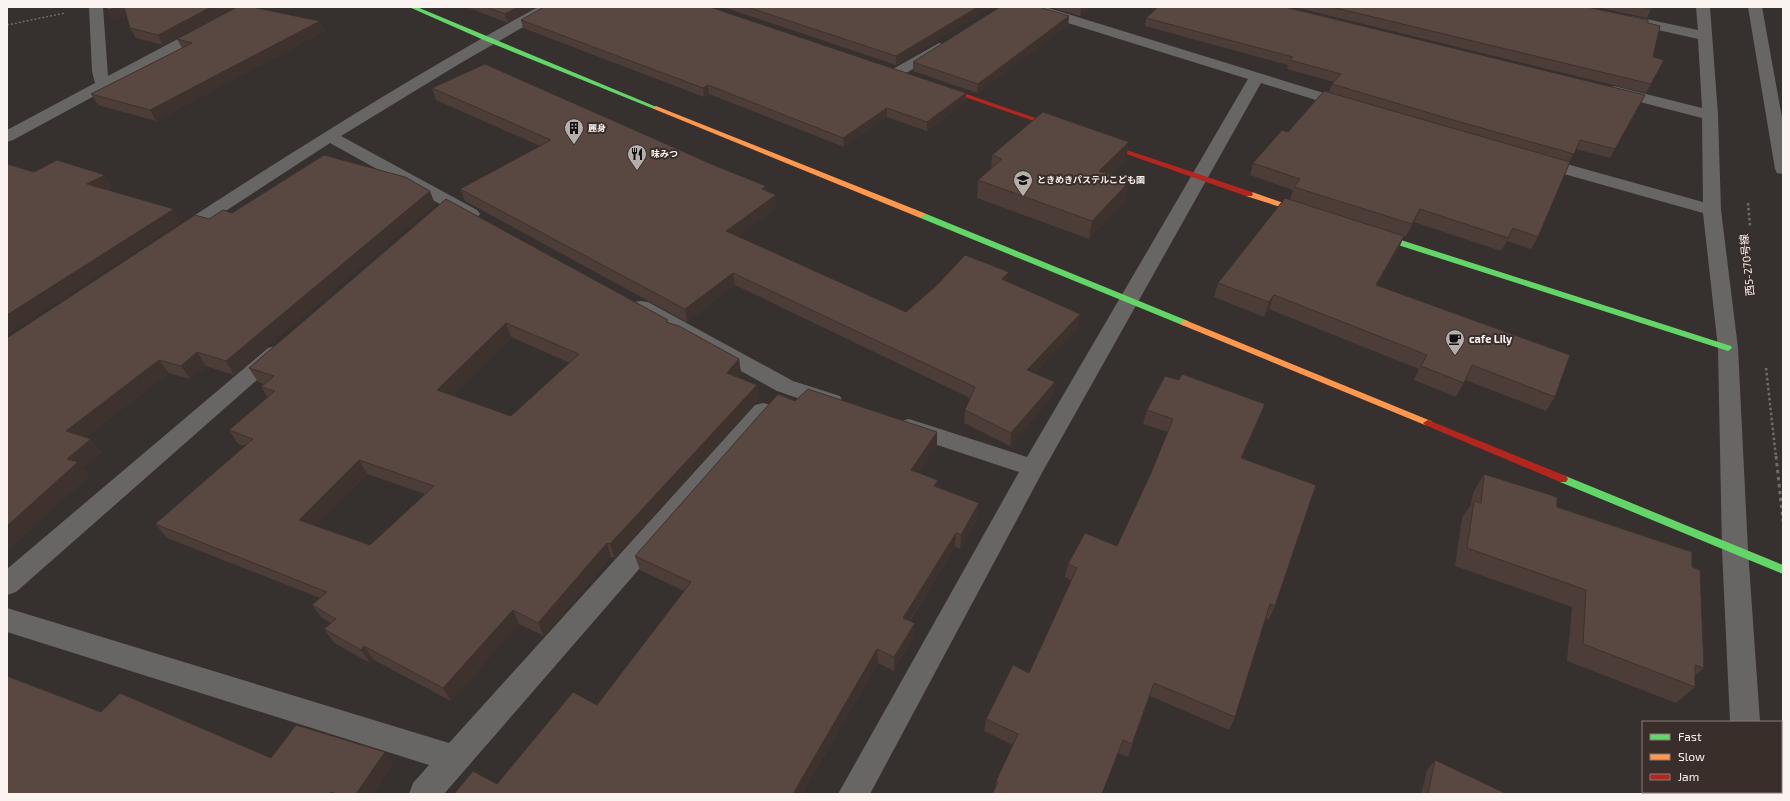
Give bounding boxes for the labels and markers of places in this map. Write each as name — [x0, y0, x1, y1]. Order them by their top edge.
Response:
building icon: 麗身 — [563, 117, 585, 145]
place label: 麗身 — [588, 122, 606, 133]
restaurant icon: 味みつ — [626, 143, 648, 171]
place label: 味みつ — [651, 148, 678, 159]
school or university icon: ときめきパステルこども園 — [1012, 169, 1034, 197]
place label: ときめきパステルこども園 — [1037, 174, 1145, 185]
cafe icon: cafe Lily — [1444, 328, 1466, 356]
place label: cafe Lily — [1469, 332, 1513, 346]

